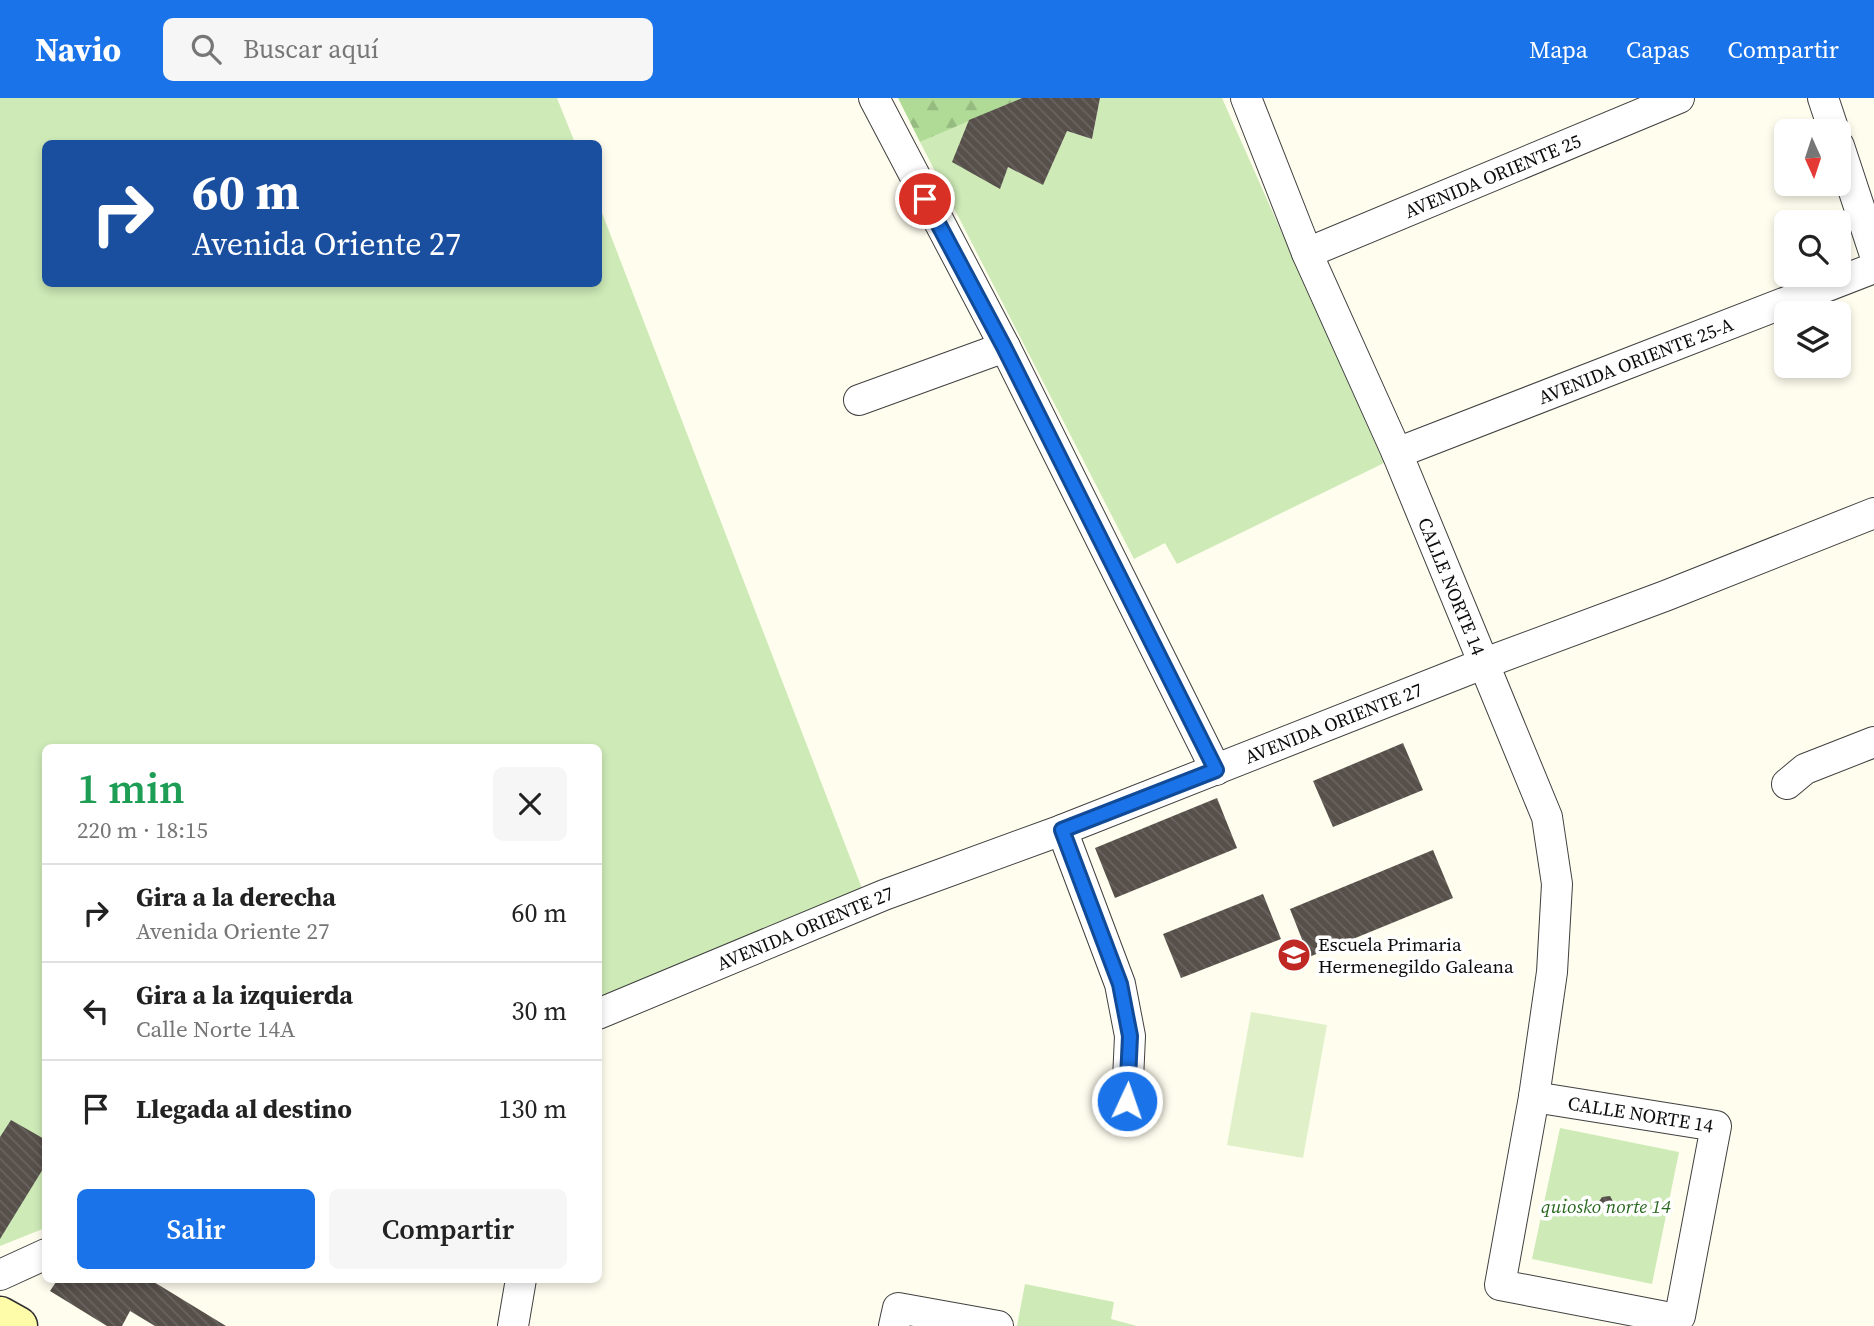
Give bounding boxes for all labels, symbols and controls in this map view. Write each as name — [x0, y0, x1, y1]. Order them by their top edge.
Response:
search box — [163, 18, 653, 81]
text: Navio — [35, 27, 121, 72]
icon: search — [187, 30, 225, 68]
text: Buscar aquí — [243, 31, 379, 67]
text: Mapa — [1529, 33, 1588, 66]
text: Capas — [1626, 33, 1690, 66]
text: Compartir — [1728, 33, 1839, 66]
north arrow — [1774, 119, 1852, 196]
map controls — [1774, 119, 1851, 378]
street label: AVENIDA ORIENTE 25 — [1400, 127, 1585, 224]
text: 60 m — [192, 158, 300, 225]
icon: right — [77, 168, 168, 259]
pin — [895, 169, 955, 229]
icon: arrive — [906, 180, 944, 218]
button: search — [1774, 210, 1851, 287]
text: Avenida Oriente 27 — [192, 222, 461, 266]
button: layers — [1774, 301, 1851, 378]
street label: AVENIDA ORIENTE 25-A — [1534, 311, 1737, 410]
street label: CALLE NORTE 14 — [1412, 513, 1492, 660]
street label: AVENIDA ORIENTE 27 — [1241, 676, 1426, 770]
text: 1 min — [77, 759, 185, 817]
button: close — [493, 767, 567, 841]
text: 220 m · 18:15 — [77, 814, 208, 846]
text: Gira a la derecha — [136, 879, 336, 915]
street label: AVENIDA ORIENTE 27 — [712, 880, 897, 976]
icon: right — [77, 894, 115, 932]
text: 60 m — [512, 895, 567, 931]
text: Avenida Oriente 27 — [136, 915, 329, 947]
place label: Escuela Primaria Hermenegildo Galeana — [1318, 931, 1514, 979]
school or university icon: Escuela Primaria Hermenegildo Galeana — [1275, 936, 1313, 974]
text: Gira a la izquierda — [136, 977, 353, 1013]
icon: left — [77, 992, 115, 1030]
text: 30 m — [512, 993, 567, 1029]
text: Calle Norte 14A — [136, 1013, 295, 1045]
position arrow — [1090, 1064, 1164, 1138]
icon: arrive — [77, 1090, 115, 1128]
street label: CALLE NORTE 14 — [1566, 1090, 1716, 1138]
text: Llegada al destino — [136, 1091, 352, 1127]
text: 130 m — [499, 1091, 567, 1127]
button: Salir — [77, 1189, 315, 1269]
button: Compartir — [329, 1189, 567, 1269]
park label: quiosko norte 14 — [1541, 1193, 1671, 1219]

